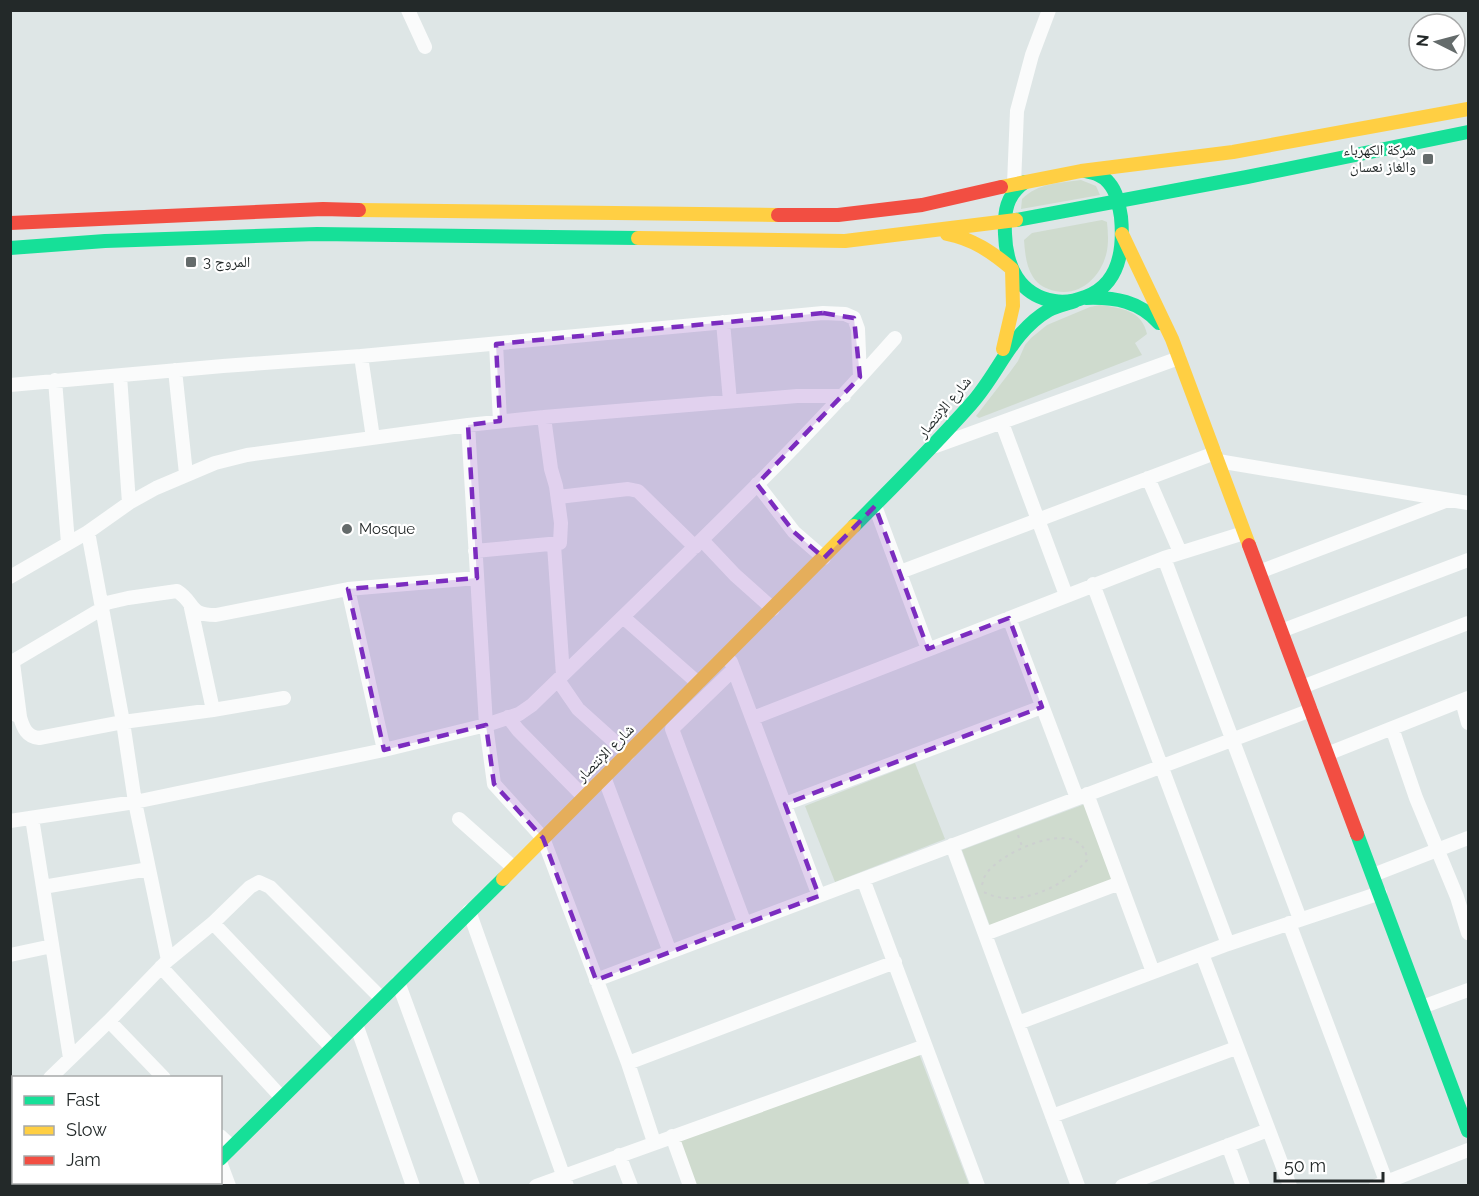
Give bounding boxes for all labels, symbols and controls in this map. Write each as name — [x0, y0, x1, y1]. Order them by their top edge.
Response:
north arrow — [1407, 12, 1467, 72]
text: N — [1412, 33, 1433, 48]
place label: شركة الكهرباء والغاز نعسان — [1343, 141, 1416, 177]
marker: شركة الكهرباء والغاز نعسان — [1421, 152, 1435, 166]
place label: المروج 3 — [203, 253, 250, 272]
marker: المروج 3 — [184, 255, 198, 269]
street label: شارع الإنتصار — [913, 373, 976, 443]
place label: Mosque — [359, 520, 415, 538]
marker: Mosque — [340, 522, 354, 536]
street label: شارع الإنتصار — [572, 720, 638, 787]
legend — [12, 1076, 222, 1184]
text: Fast — [66, 1089, 100, 1110]
text: Slow — [66, 1119, 107, 1140]
scale bar — [1275, 1145, 1383, 1183]
text: Jam — [66, 1149, 101, 1170]
text: 50 m — [1284, 1155, 1326, 1176]

